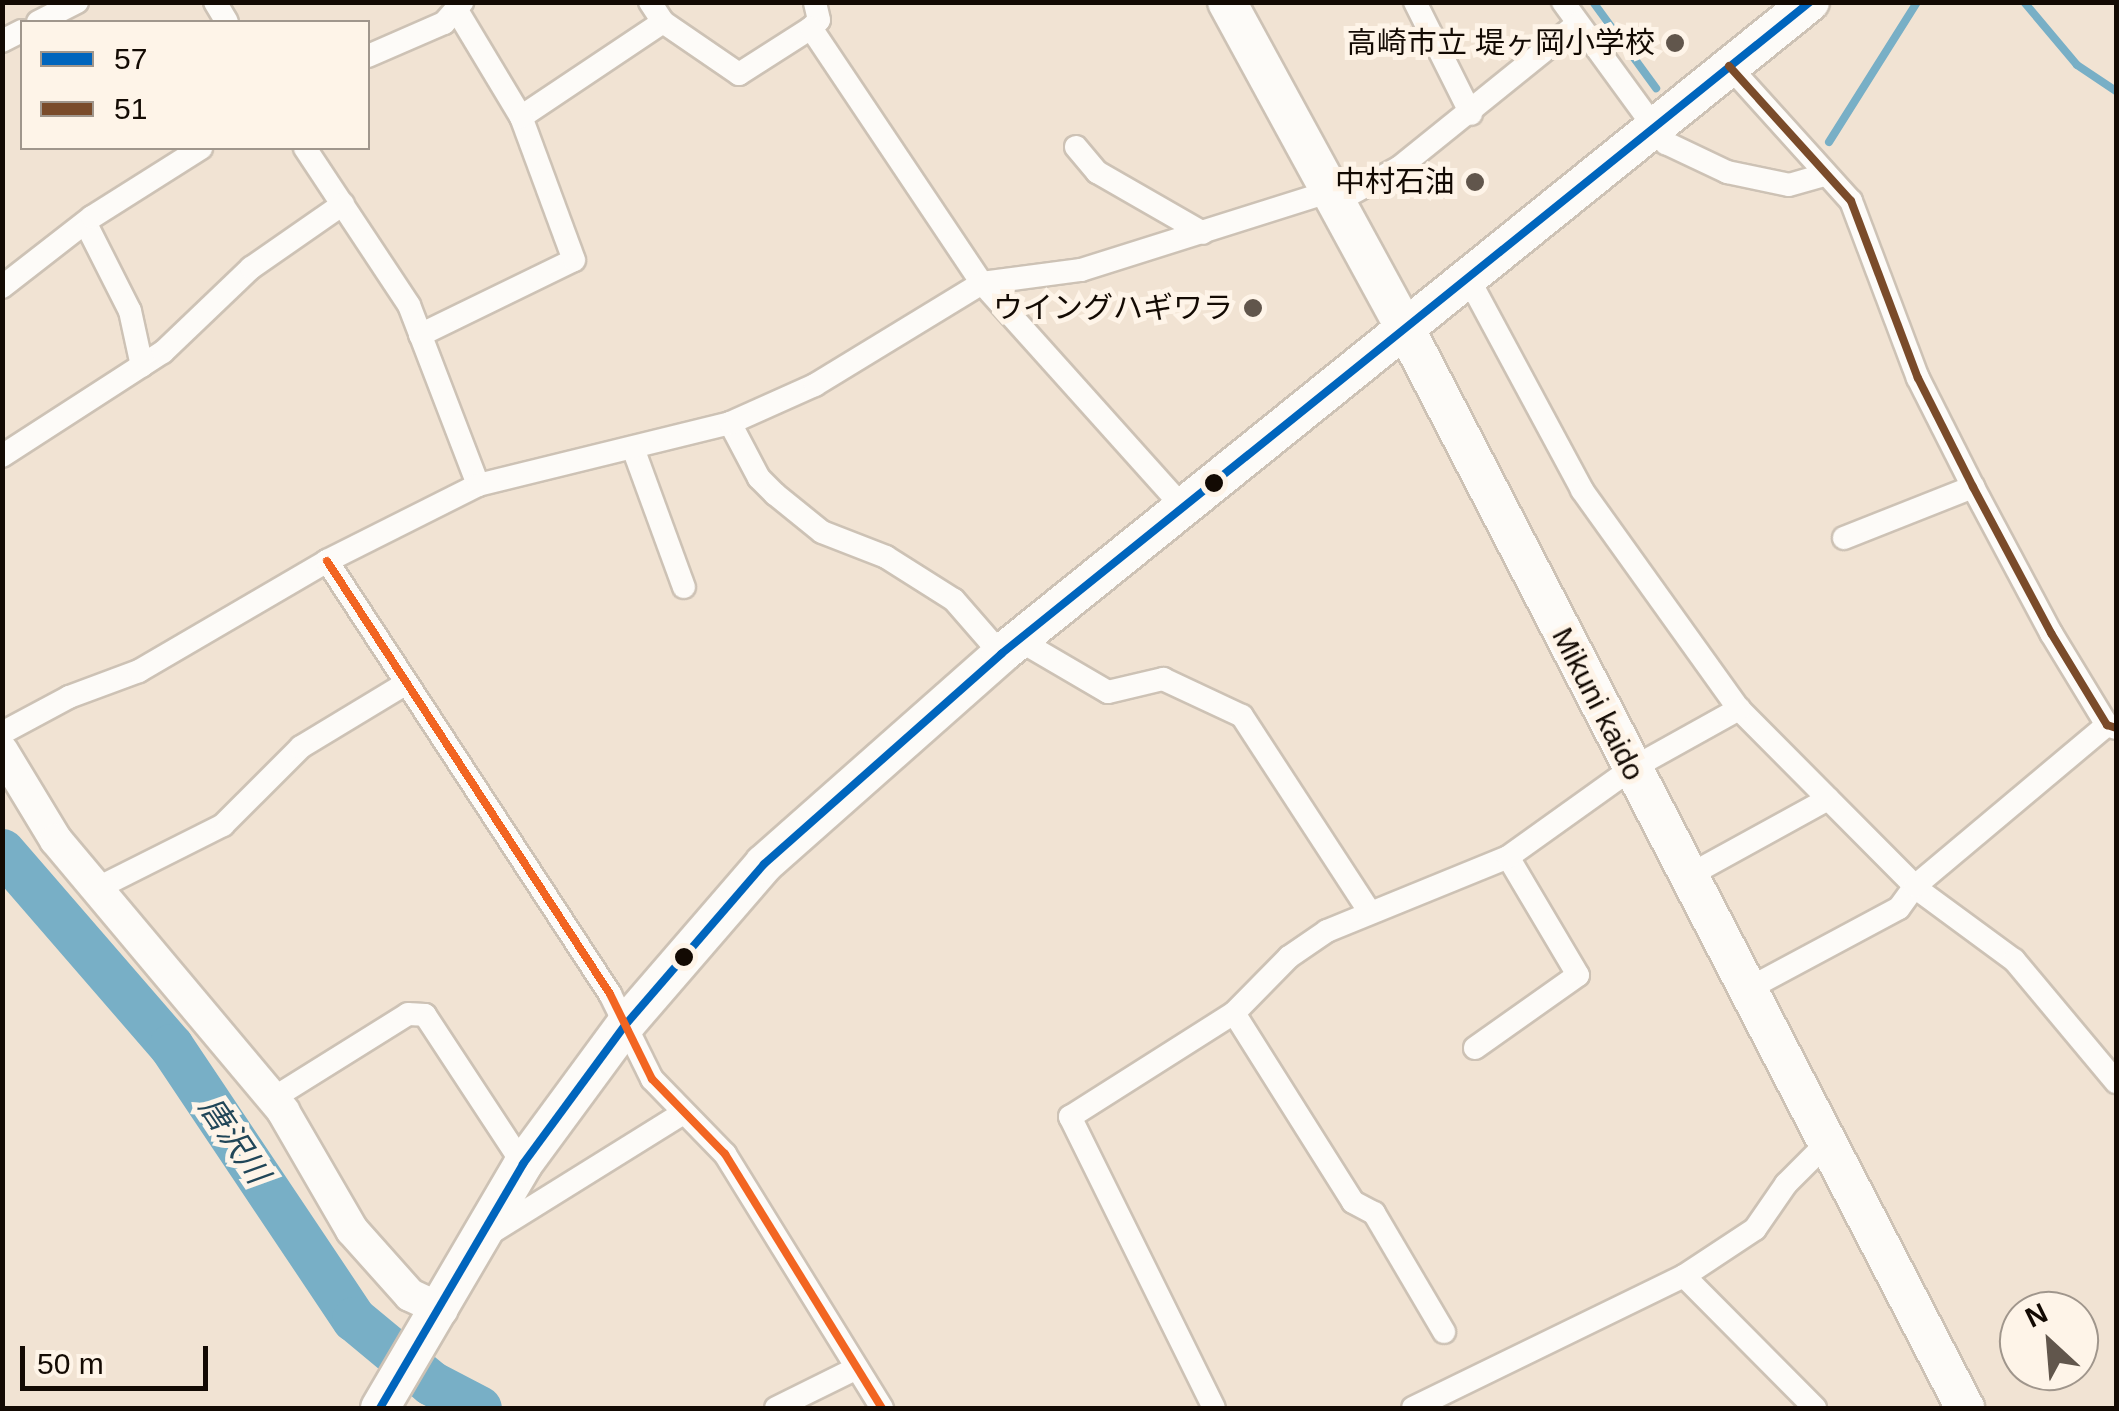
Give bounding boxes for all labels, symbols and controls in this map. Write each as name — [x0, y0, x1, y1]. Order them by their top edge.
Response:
legend — [20, 20, 370, 150]
place label: 高崎市立 堤ヶ岡小学校 — [1347, 25, 1655, 61]
marker: 高崎市立 堤ヶ岡小学校 — [1664, 32, 1686, 54]
text: 57 — [114, 42, 147, 75]
text: 51 — [114, 92, 147, 125]
place label: 中村石油 — [1335, 164, 1455, 200]
marker: 中村石油 — [1464, 171, 1486, 193]
place label: ウイングハギワラ — [993, 290, 1233, 326]
marker: ウイングハギワラ — [1242, 297, 1264, 319]
unlabelled marker — [1204, 473, 1224, 493]
street label: Mikuni kaido — [1544, 622, 1652, 786]
unlabelled marker — [674, 947, 694, 967]
water label: 唐沢川 — [191, 1089, 277, 1191]
north arrow — [1999, 1291, 2099, 1391]
text: N — [2021, 1297, 2052, 1334]
scale bar — [25, 1326, 212, 1388]
text: 50 m — [37, 1347, 104, 1380]

